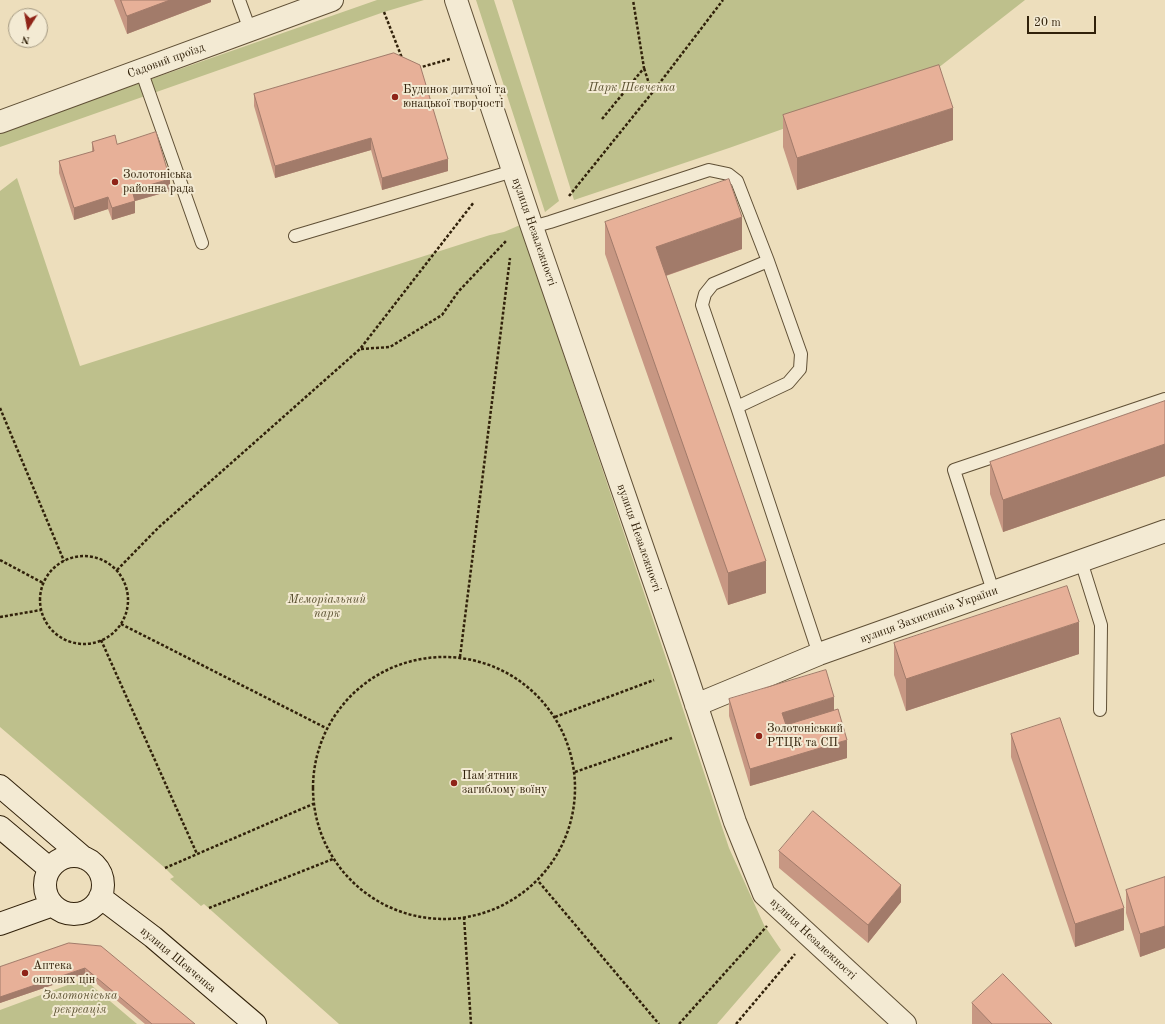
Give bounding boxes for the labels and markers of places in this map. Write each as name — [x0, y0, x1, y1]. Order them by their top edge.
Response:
place label: Будинок дитячої та юнацької творчості — [403, 83, 506, 111]
marker: Будинок дитячої та юнацької творчості — [390, 92, 400, 102]
place label: Золотоніська районна рада — [123, 168, 194, 196]
marker: Золотоніська районна рада — [110, 177, 120, 187]
place label: Золотоніський РТЦК та СП — [767, 722, 843, 750]
marker: Золотоніський РТЦК та СП — [754, 731, 764, 741]
place label: Пам'ятник загиблому воїну — [462, 769, 547, 797]
marker: Пам'ятник загиблому воїну — [449, 778, 459, 788]
place label: Аптека оптових цін — [33, 959, 95, 987]
marker: Аптека оптових цін — [20, 968, 30, 978]

